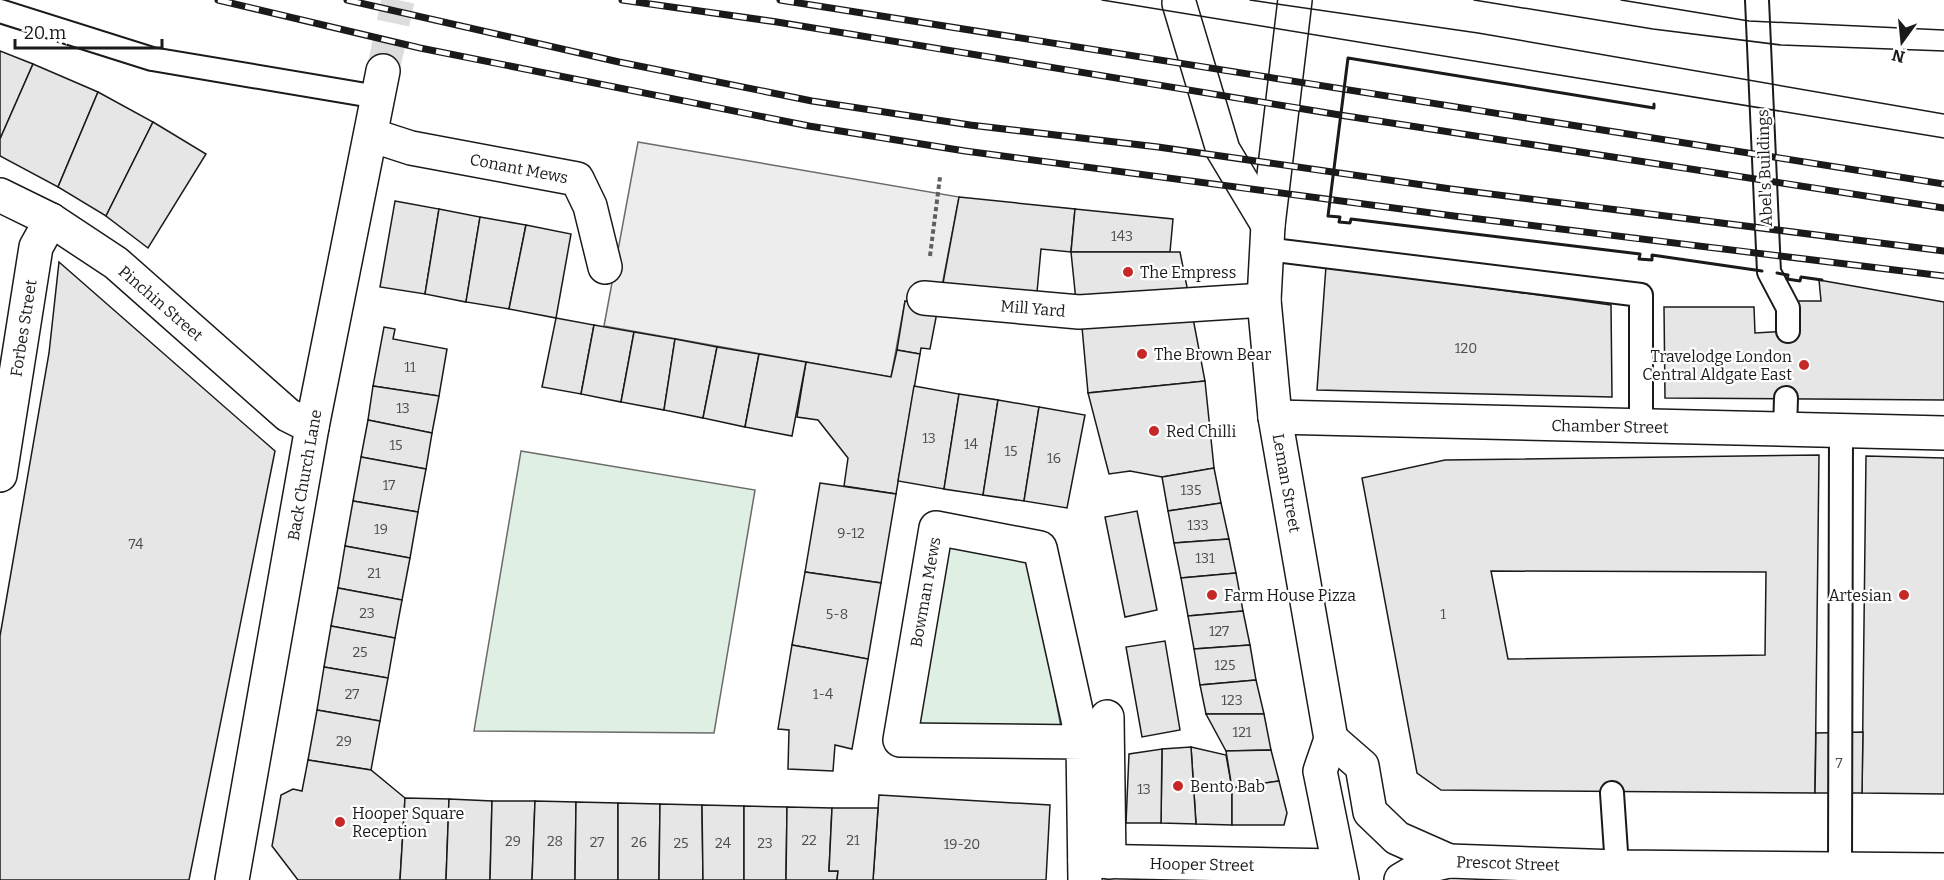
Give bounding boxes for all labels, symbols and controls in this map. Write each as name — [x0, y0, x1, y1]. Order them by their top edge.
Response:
scale bar — [15, 12, 162, 50]
north arrow — [1872, 12, 1932, 72]
text: 20 m — [24, 22, 66, 44]
text: N — [1890, 45, 1907, 67]
street label: Abel's Buildings — [1753, 109, 1776, 227]
street label: Conant Mews — [468, 150, 570, 187]
house number: 143 — [1111, 228, 1133, 245]
street label: Pinchin Street — [115, 262, 207, 345]
place label: The Empress — [1140, 263, 1236, 282]
marker: The Empress — [1121, 265, 1135, 279]
street label: Forbes Street — [6, 278, 41, 378]
street label: Mill Yard — [1000, 296, 1067, 321]
house number: 120 — [1455, 340, 1477, 357]
place label: The Brown Bear — [1154, 345, 1271, 364]
marker: The Brown Bear — [1135, 347, 1149, 361]
place label: Travelodge London Central Aldgate East — [1642, 347, 1792, 384]
marker: Travelodge London Central Aldgate East — [1797, 358, 1811, 372]
house number: 11 — [404, 359, 416, 376]
house number: 13 — [396, 400, 410, 417]
street label: Back Church Lane — [284, 408, 325, 542]
street label: Chamber Street — [1551, 416, 1669, 437]
place label: Red Chilli — [1166, 422, 1236, 441]
marker: Red Chilli — [1147, 424, 1161, 438]
house number: 13 — [922, 430, 936, 447]
street label: Leman Street — [1268, 432, 1305, 534]
house number: 14 — [964, 436, 978, 453]
house number: 15 — [389, 437, 403, 454]
house number: 15 — [1004, 443, 1018, 460]
house number: 16 — [1047, 450, 1061, 467]
house number: 17 — [383, 477, 395, 494]
house number: 135 — [1180, 482, 1202, 499]
house number: 133 — [1187, 517, 1209, 534]
house number: 19 — [374, 521, 388, 538]
house number: 9-12 — [837, 525, 865, 542]
street label: Bowman Mews — [906, 535, 945, 649]
house number: 74 — [128, 536, 144, 553]
house number: 131 — [1195, 550, 1215, 567]
house number: 21 — [367, 565, 381, 582]
place label: Farm House Pizza — [1224, 586, 1356, 605]
place label: Artesian — [1828, 586, 1892, 605]
marker: Farm House Pizza — [1205, 588, 1219, 602]
marker: Artesian — [1897, 588, 1911, 602]
house number: 23 — [359, 605, 375, 622]
house number: 5-8 — [826, 606, 848, 623]
house number: 1 — [1440, 606, 1446, 623]
house number: 127 — [1209, 623, 1229, 640]
house number: 25 — [352, 644, 368, 661]
house number: 125 — [1215, 657, 1235, 674]
house number: 27 — [345, 686, 359, 703]
house number: 1-4 — [813, 686, 833, 703]
house number: 123 — [1221, 692, 1243, 709]
house number: 121 — [1233, 724, 1252, 741]
house number: 29 — [336, 733, 352, 750]
house number: 7 — [1835, 755, 1843, 772]
place label: Bento Bab — [1190, 777, 1265, 796]
marker: Bento Bab — [1171, 779, 1185, 793]
house number: 13 — [1137, 781, 1151, 798]
place label: Hooper Square Reception — [352, 804, 464, 841]
marker: Hooper Square Reception — [333, 815, 347, 829]
house number: 22 — [801, 832, 817, 849]
house number: 21 — [846, 832, 860, 849]
house number: 29 — [505, 833, 521, 850]
house number: 28 — [547, 833, 563, 850]
house number: 27 — [590, 834, 604, 851]
house number: 26 — [631, 834, 647, 851]
house number: 25 — [673, 835, 689, 852]
house number: 24 — [715, 835, 731, 852]
house number: 23 — [757, 835, 773, 852]
house number: 19-20 — [944, 836, 980, 853]
street label: Prescot Street — [1456, 852, 1560, 875]
street label: Hooper Street — [1150, 854, 1255, 875]

